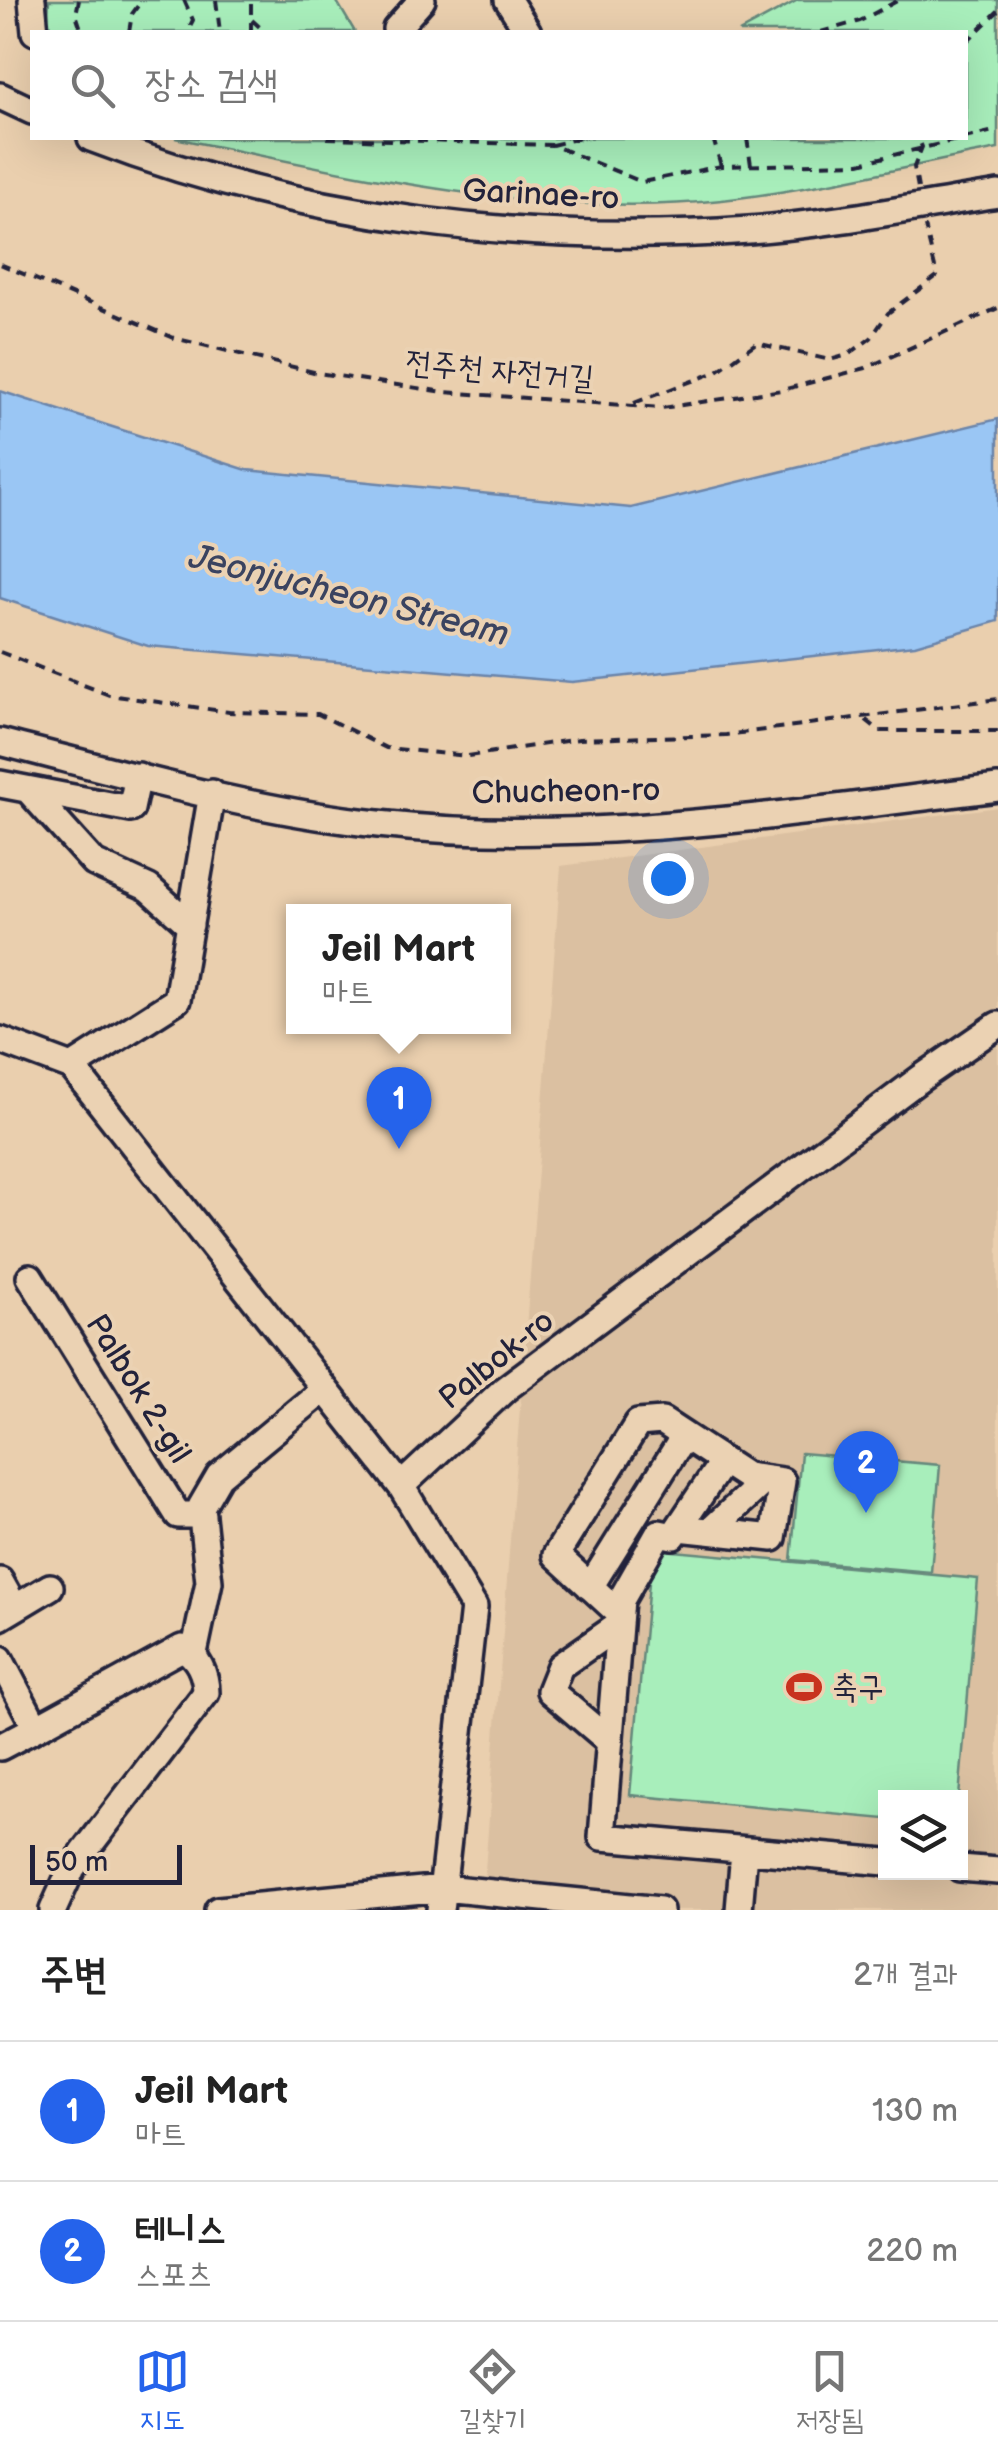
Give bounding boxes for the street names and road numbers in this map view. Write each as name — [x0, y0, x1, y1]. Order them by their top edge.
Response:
street label: Garinae-ro — [462, 171, 620, 219]
street label: 전주천 자전거길 — [404, 343, 596, 399]
street label: Chucheon-ro — [471, 771, 661, 813]
street label: Palbok-ro — [432, 1302, 562, 1418]
street label: Palbok 2-gil — [77, 1307, 199, 1471]

